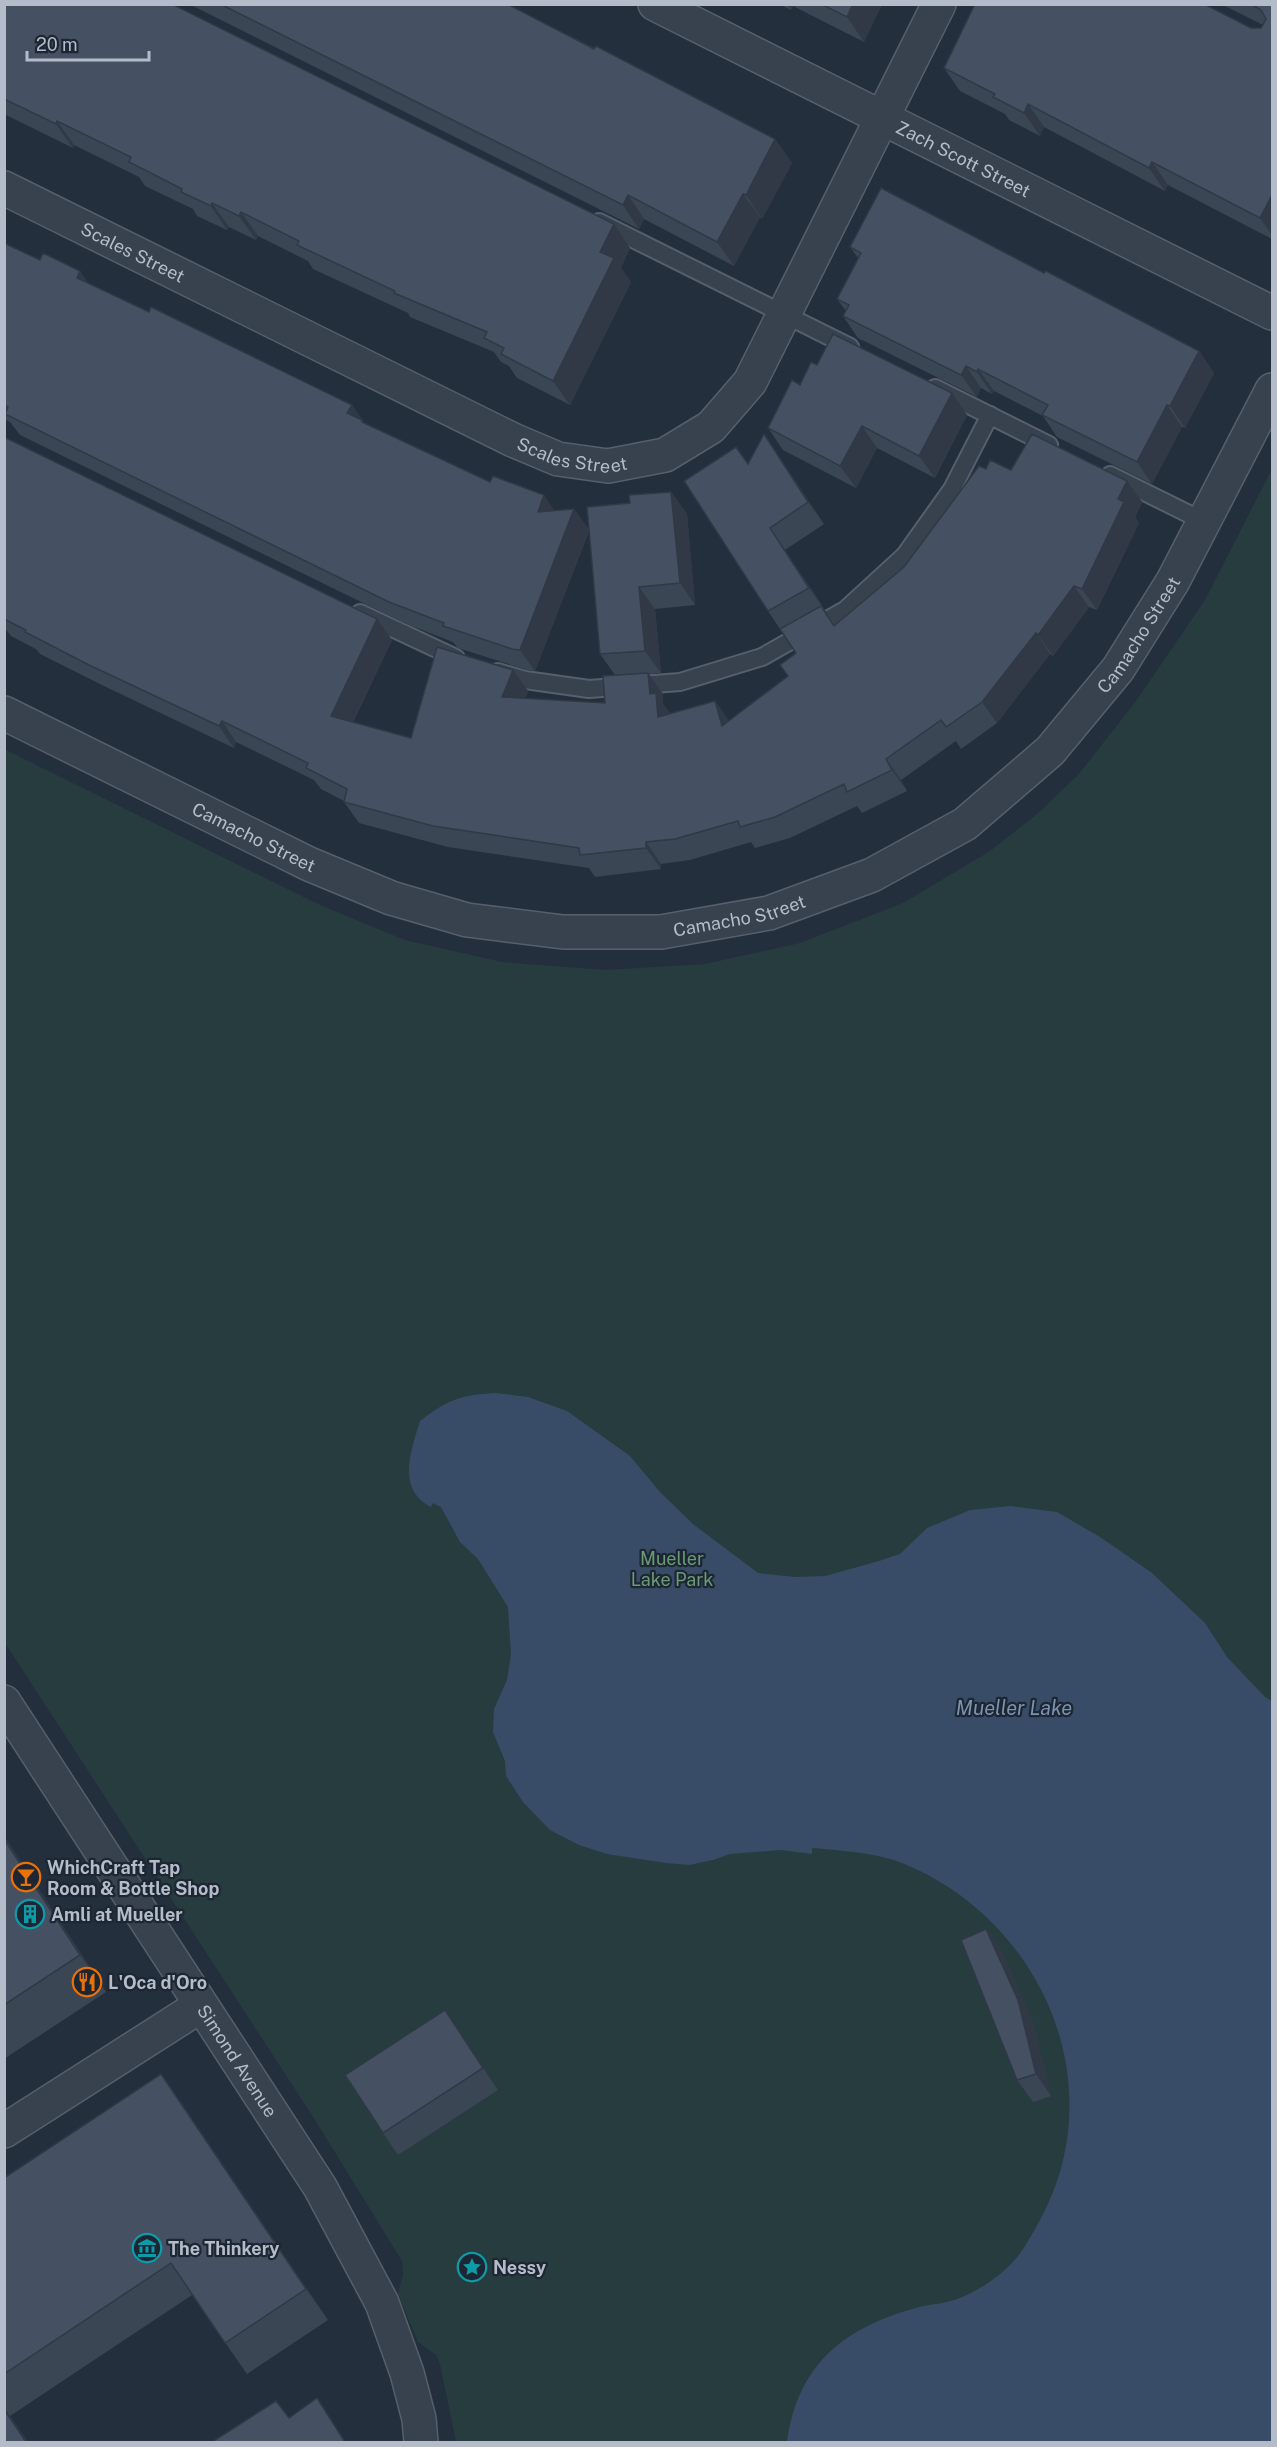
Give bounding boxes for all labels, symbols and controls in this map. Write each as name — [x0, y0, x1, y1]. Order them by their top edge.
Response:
scale bar — [27, 24, 148, 62]
text: 20 m — [36, 34, 78, 55]
street label: Zach Scott Street — [893, 116, 1034, 201]
street label: Scales Street — [78, 217, 188, 286]
street label: Scales Street — [514, 432, 629, 477]
street label: Camacho Street — [1092, 573, 1184, 697]
street label: Camacho Street — [189, 797, 319, 876]
street label: Camacho Street — [672, 890, 808, 940]
park label: Mueller Lake Park — [631, 1548, 713, 1590]
water label: Mueller Lake — [956, 1696, 1072, 1720]
place label: WhichCraft Tap Room & Bottle Shop — [47, 1857, 219, 1899]
bar icon: WhichCraft Tap Room & Bottle Shop — [10, 1861, 42, 1893]
building icon: Amli at Mueller — [14, 1898, 46, 1930]
place label: Amli at Mueller — [51, 1904, 183, 1925]
restaurant icon: L'Oca d'Oro — [71, 1966, 103, 1998]
place label: L'Oca d'Oro — [108, 1972, 207, 1993]
street label: Simond Avenue — [193, 2000, 282, 2121]
museum icon: The Thinkery — [131, 2232, 163, 2264]
place label: The Thinkery — [168, 2238, 280, 2259]
place icon: Nessy — [456, 2251, 488, 2283]
place label: Nessy — [493, 2257, 546, 2278]

